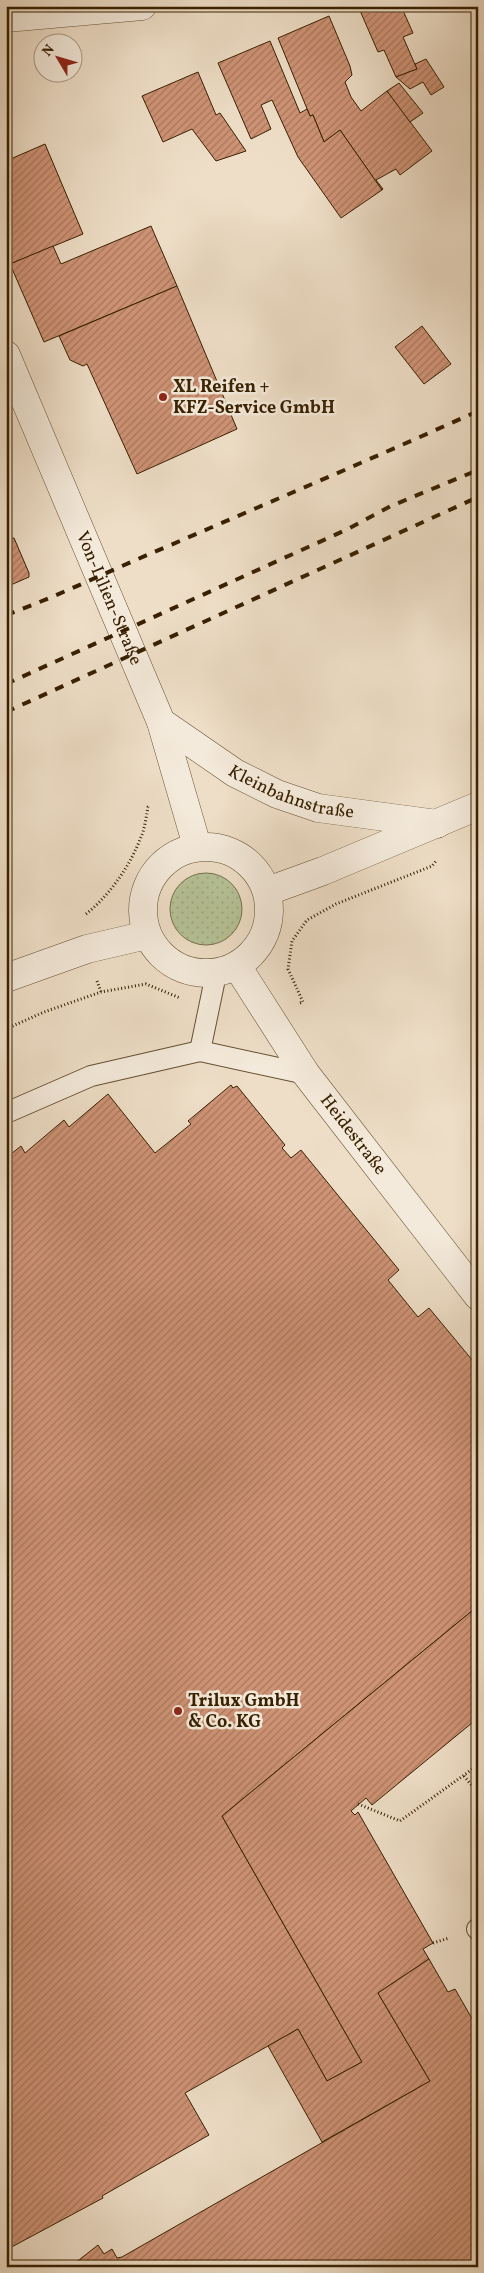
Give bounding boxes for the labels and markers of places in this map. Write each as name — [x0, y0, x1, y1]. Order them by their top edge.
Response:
place label: XL Reifen + KFZ-Service GmbH — [173, 375, 335, 421]
marker: XL Reifen + KFZ-Service GmbH — [157, 391, 169, 403]
place label: Trilux GmbH & Co. KG — [188, 1689, 299, 1735]
marker: Trilux GmbH & Co. KG — [172, 1705, 184, 1717]

